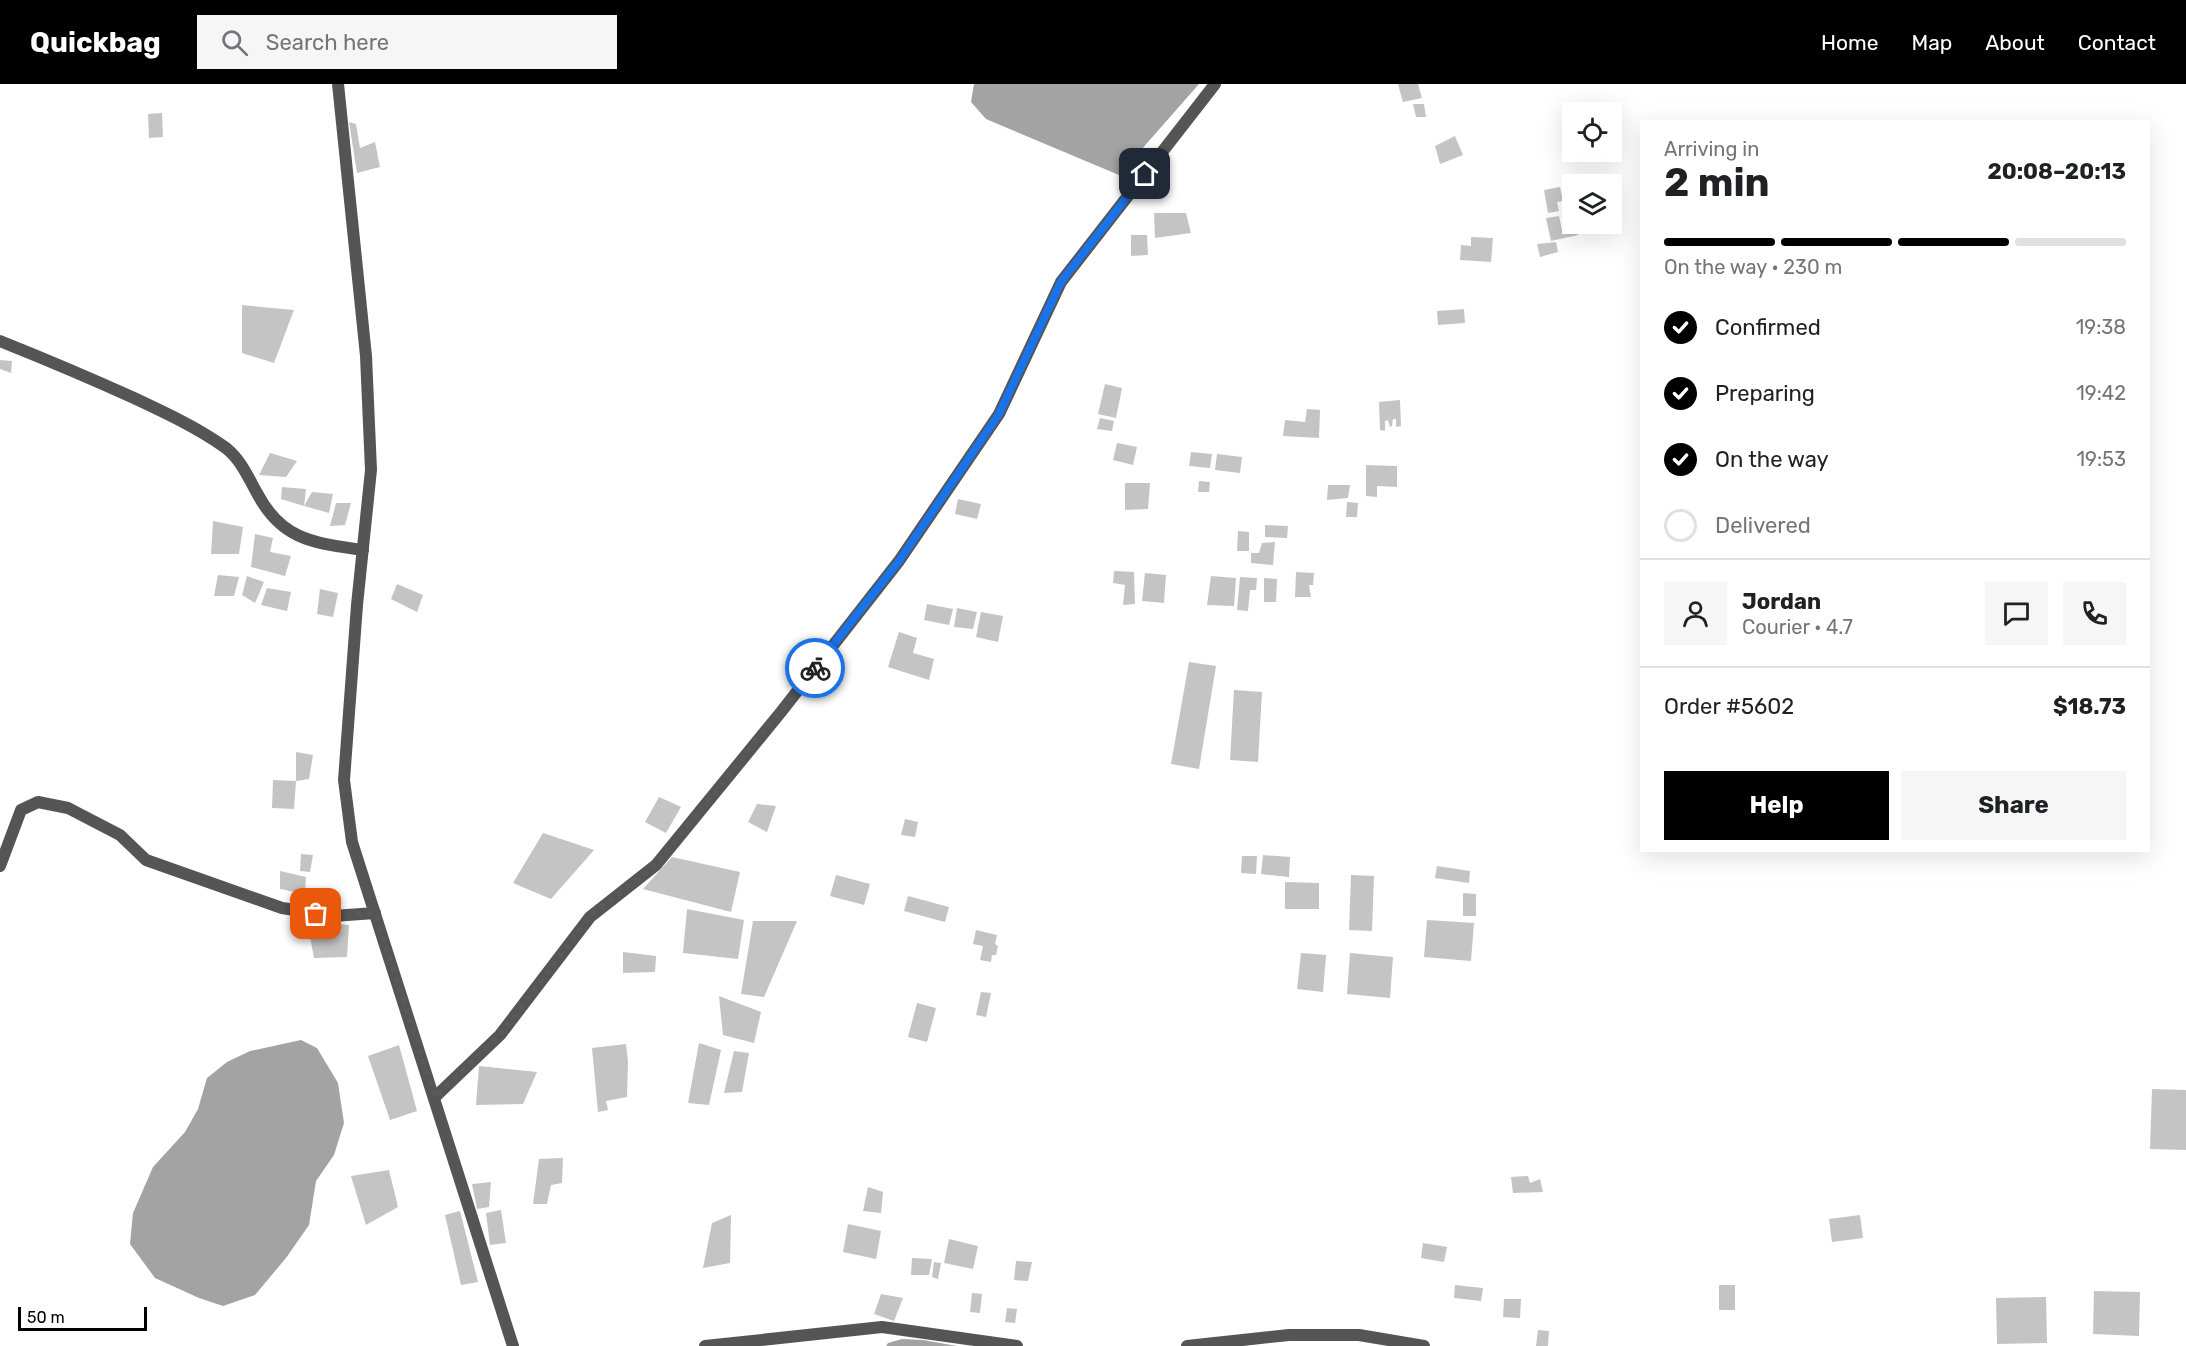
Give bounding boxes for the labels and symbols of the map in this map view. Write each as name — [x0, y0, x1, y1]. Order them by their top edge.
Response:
pin — [1119, 148, 1170, 199]
courier — [785, 638, 845, 698]
pin — [290, 888, 341, 939]
scale bar — [18, 1304, 147, 1332]

